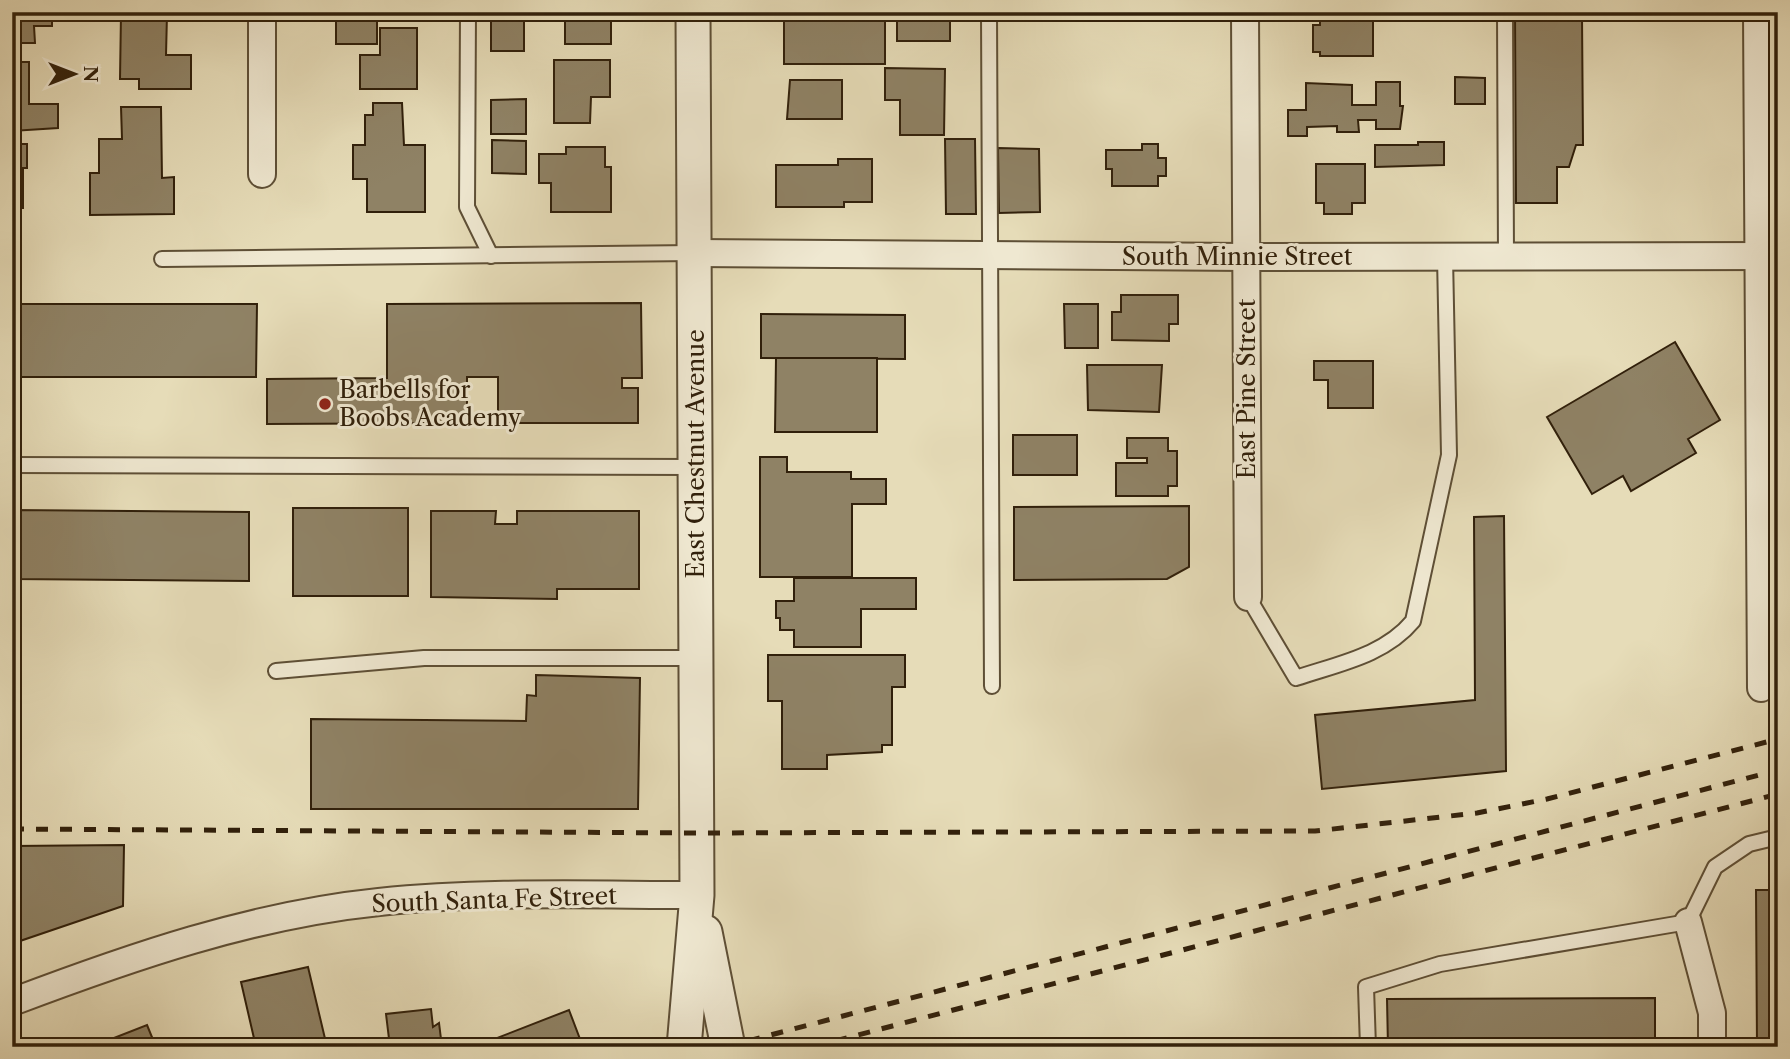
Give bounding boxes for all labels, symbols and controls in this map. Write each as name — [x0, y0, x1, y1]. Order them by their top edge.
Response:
north arrow — [38, 38, 108, 108]
text: N — [79, 66, 102, 82]
street label: South Minnie Street — [1122, 242, 1353, 271]
street label: East Pine Street — [1232, 298, 1261, 479]
street label: East Chestnut Avenue — [681, 329, 710, 579]
place label: Barbells for Boobs Academy — [339, 375, 522, 432]
marker: Barbells for Boobs Academy — [317, 396, 333, 412]
street label: South Santa Fe Street — [371, 881, 618, 918]

